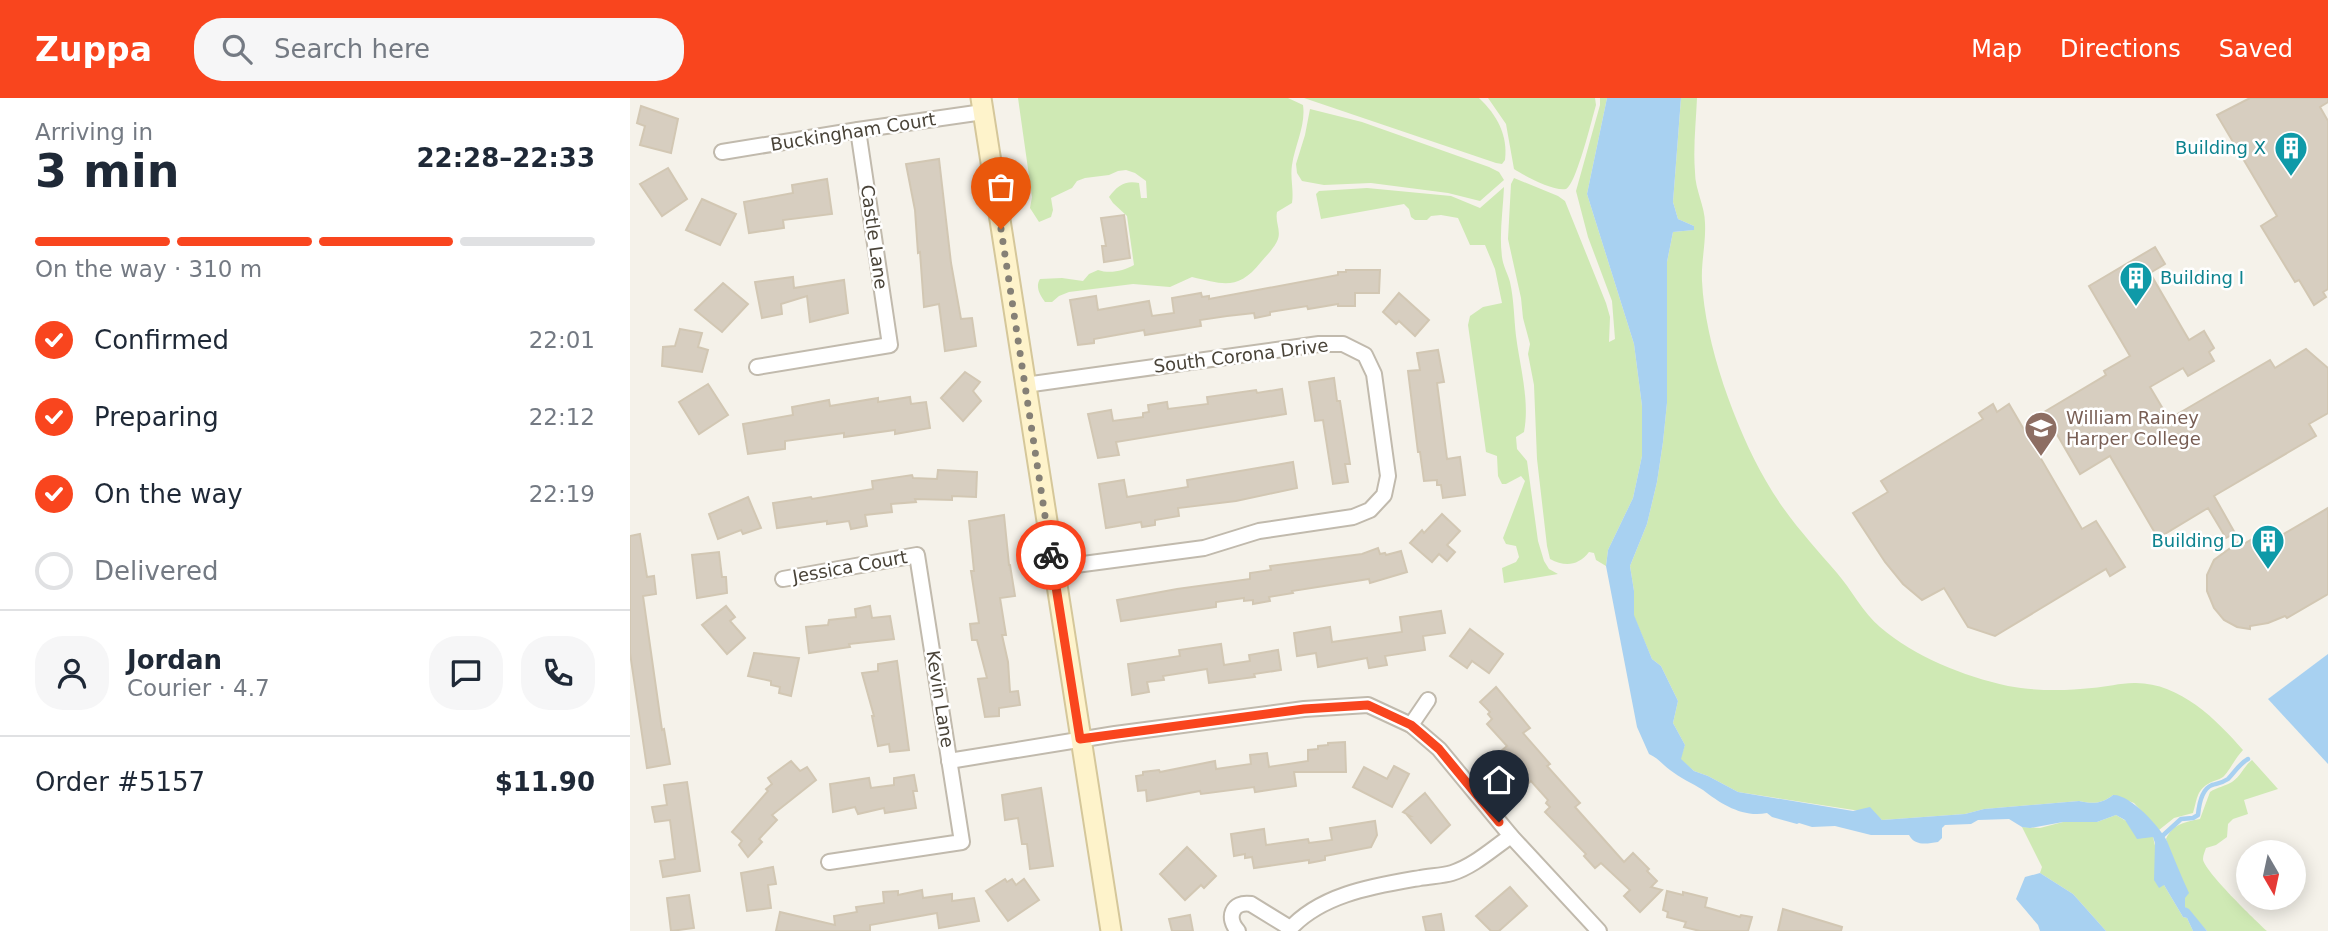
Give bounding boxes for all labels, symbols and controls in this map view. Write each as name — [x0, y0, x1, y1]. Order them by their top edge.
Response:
search box — [194, 18, 684, 81]
text: Zuppa — [35, 30, 152, 69]
icon: search — [218, 30, 256, 68]
text: Search here — [274, 34, 430, 64]
text: Map — [1971, 35, 2022, 63]
text: Directions — [2060, 35, 2181, 63]
text: Saved — [2219, 35, 2293, 63]
street label: Buckingham Court — [769, 108, 937, 155]
text: Arriving in — [35, 119, 153, 145]
building icon: Building X — [2272, 129, 2310, 178]
place label: Building X — [2175, 137, 2266, 158]
text: 22:28–22:33 — [416, 143, 595, 173]
text: 3 min — [35, 144, 179, 198]
pin — [971, 157, 1031, 229]
icon: bag — [982, 168, 1020, 206]
street label: Castle Lane — [857, 183, 892, 291]
text: On the way · 310 m — [35, 256, 262, 282]
building icon: Building I — [2117, 259, 2155, 308]
place label: Building I — [2160, 267, 2244, 288]
icon: check — [35, 321, 73, 359]
text: Confirmed — [94, 325, 229, 355]
text: 22:01 — [529, 327, 595, 353]
street label: South Corona Drive — [1152, 334, 1329, 377]
icon: check — [35, 398, 73, 436]
text: Preparing — [94, 402, 219, 432]
text: 22:12 — [529, 404, 595, 430]
place label: William Rainey Harper College — [2066, 407, 2201, 449]
school or university icon: William Rainey Harper College — [2022, 409, 2060, 458]
icon: check — [35, 475, 73, 513]
text: On the way — [94, 479, 243, 509]
text: 22:19 — [529, 481, 595, 507]
courier — [1016, 520, 1086, 590]
building icon: Building D — [2249, 522, 2287, 571]
place label: Building D — [2151, 530, 2244, 551]
icon: bike — [1032, 536, 1070, 574]
street label: Jessica Court — [790, 546, 909, 587]
text: Delivered — [94, 556, 218, 586]
button: person — [35, 636, 109, 710]
button: chat — [429, 636, 503, 710]
button: phone — [521, 636, 595, 710]
text: Jordan — [127, 645, 222, 675]
street label: Kevin Lane — [922, 649, 959, 749]
text: Courier · 4.7 — [127, 675, 270, 701]
pin — [1469, 750, 1529, 822]
icon: home — [1480, 761, 1518, 799]
text: Order #5157 — [35, 767, 205, 797]
text: $11.90 — [495, 767, 595, 797]
north arrow — [2236, 840, 2306, 910]
map controls — [2236, 840, 2306, 910]

